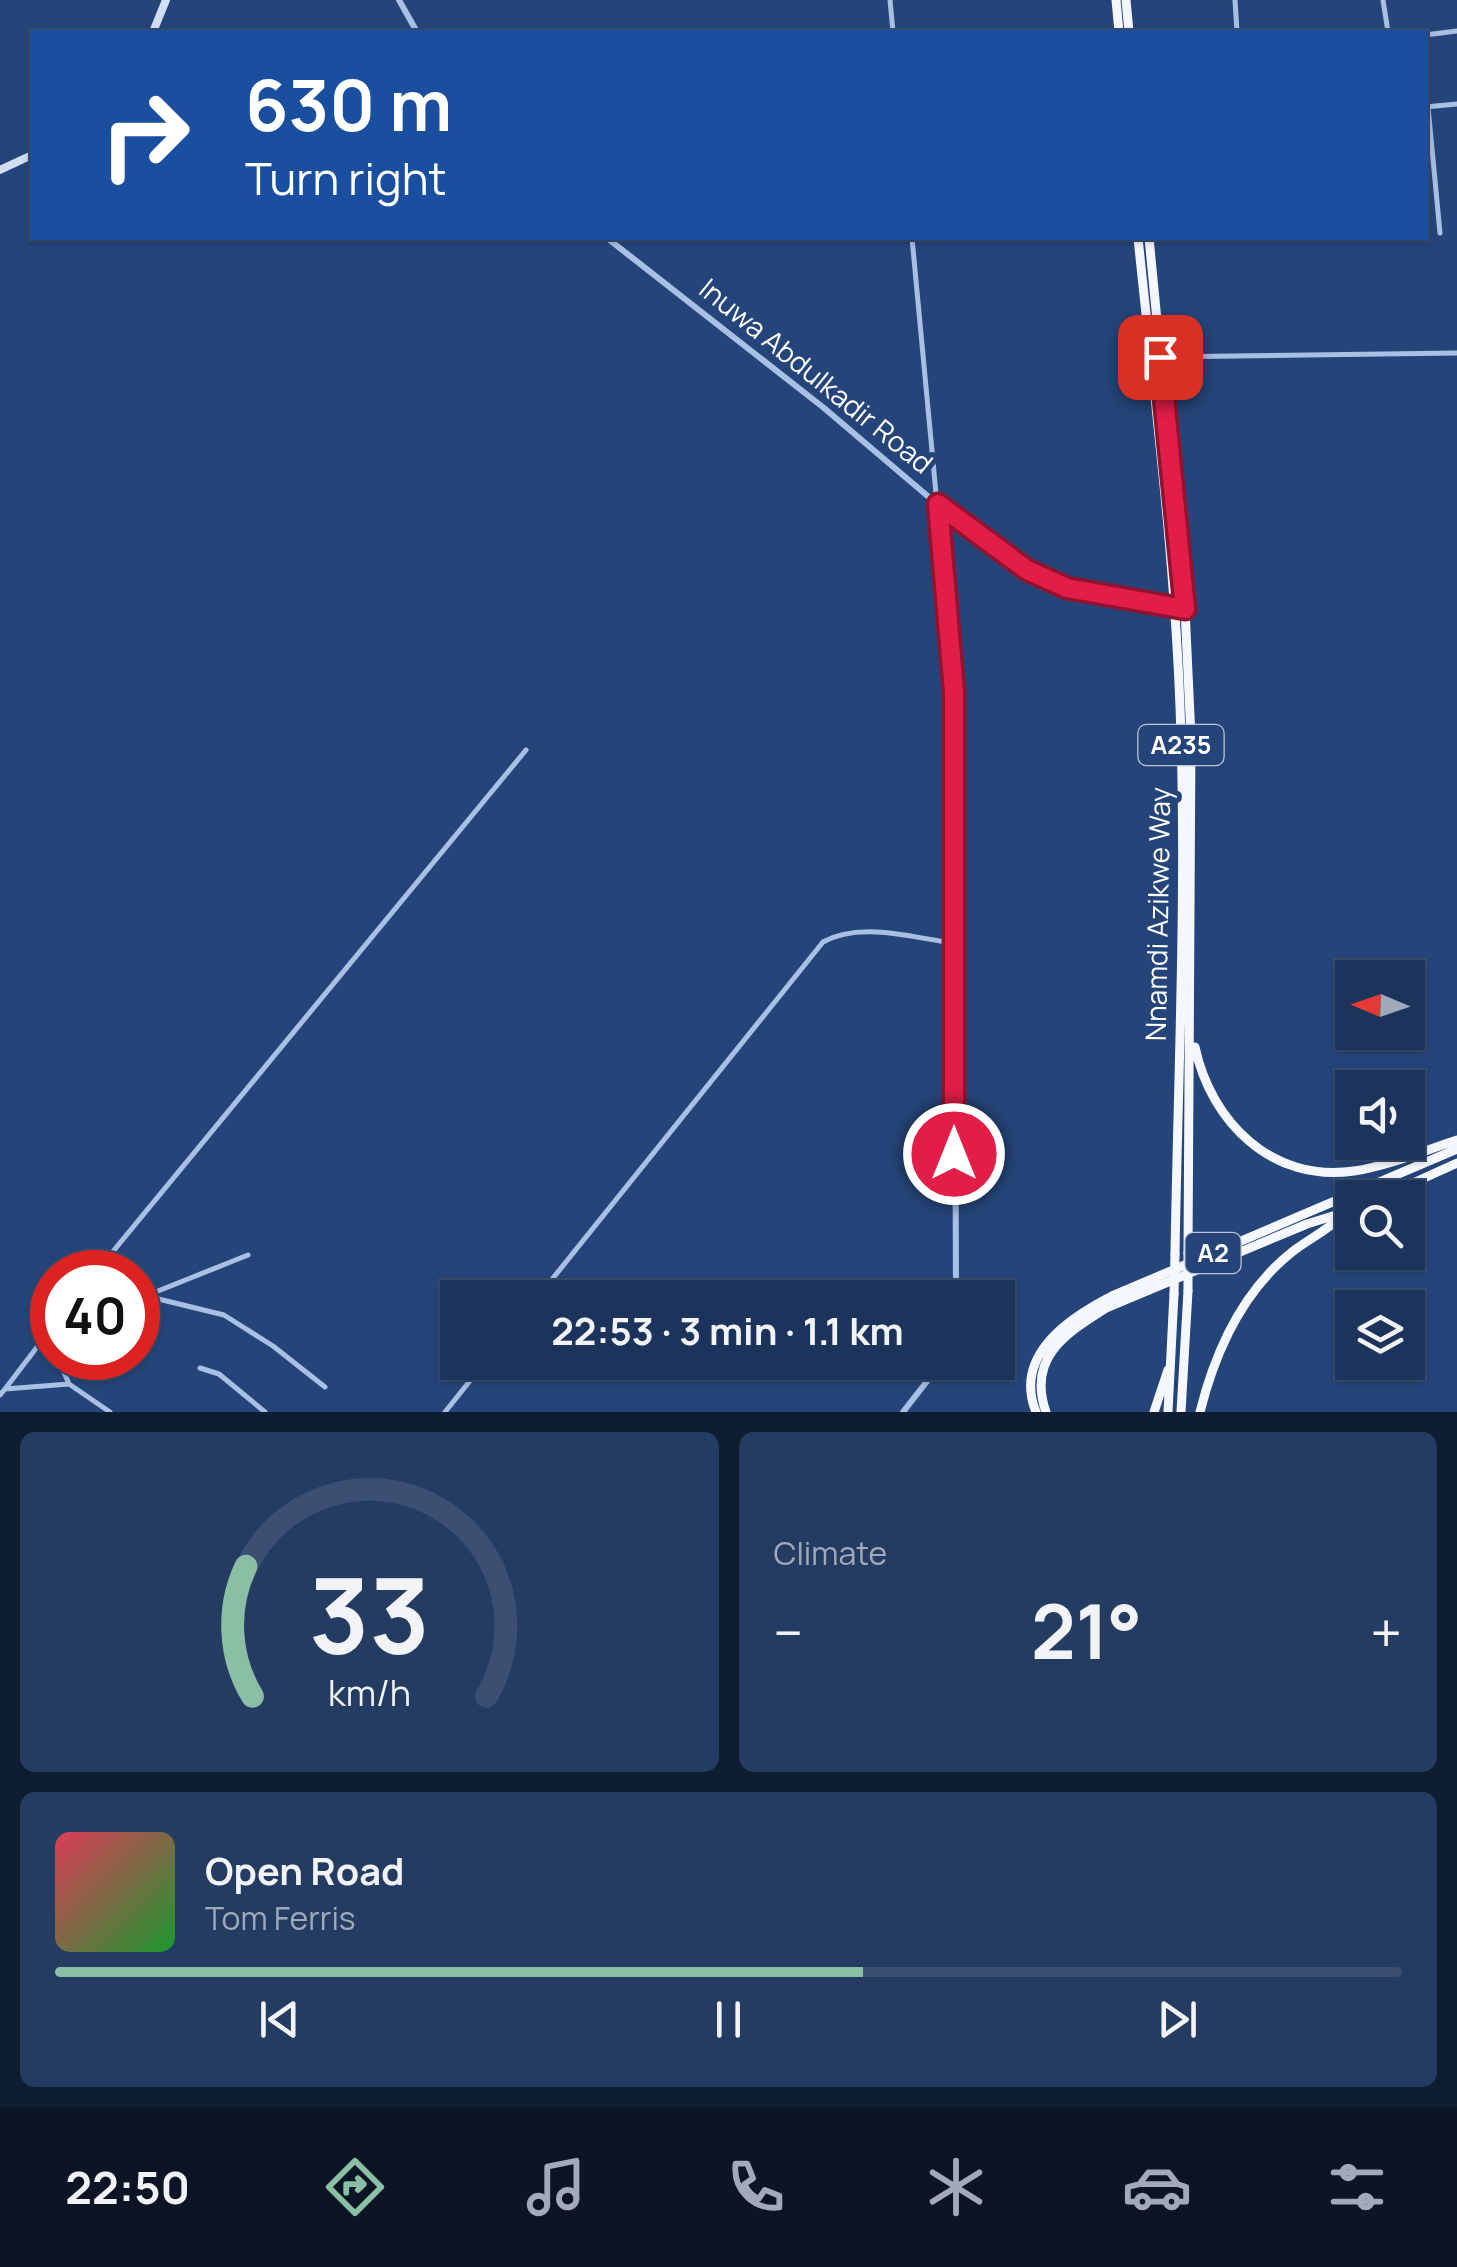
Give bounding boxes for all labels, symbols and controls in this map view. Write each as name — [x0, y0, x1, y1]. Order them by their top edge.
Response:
text: 630 m — [245, 56, 452, 152]
icon: right — [80, 70, 210, 200]
text: Turn right — [245, 147, 446, 209]
street label: Inuwa Abdulkadir Road — [692, 269, 941, 481]
pin — [1118, 315, 1203, 400]
icon: arrive — [1133, 330, 1188, 385]
road number: A235 — [1138, 725, 1224, 765]
street label: Nnamdi Azikwe Way — [1136, 786, 1178, 1041]
north arrow — [1335, 960, 1425, 1050]
map controls — [1335, 960, 1425, 1380]
button: sound — [1335, 1070, 1425, 1160]
position arrow — [902, 1102, 1006, 1206]
button: search — [1335, 1180, 1425, 1270]
road number: A2 — [1186, 1233, 1240, 1273]
speed limit sign: 40 — [30, 1250, 160, 1380]
button: layers — [1335, 1290, 1425, 1380]
text: 22:53 · 3 min · 1.1 km — [551, 1304, 904, 1356]
text: Climate — [774, 1531, 887, 1575]
text: 33 — [309, 1543, 430, 1685]
text: 21° — [1031, 1579, 1142, 1682]
text: − — [774, 1594, 803, 1670]
text: + — [1370, 1594, 1402, 1670]
text: km/h — [328, 1668, 411, 1717]
text: Open Road — [205, 1844, 404, 1896]
text: Tom Ferris — [205, 1896, 356, 1940]
icon: previous — [252, 1992, 307, 2047]
icon: pause — [701, 1992, 756, 2047]
icon: next — [1150, 1992, 1205, 2047]
icon: directions — [320, 2152, 390, 2222]
icon: music — [521, 2152, 591, 2222]
icon: phone — [721, 2152, 791, 2222]
icon: climate — [921, 2152, 991, 2222]
icon: car — [1122, 2152, 1192, 2222]
icon: filters — [1322, 2152, 1392, 2222]
text: 22:50 — [65, 2156, 190, 2218]

